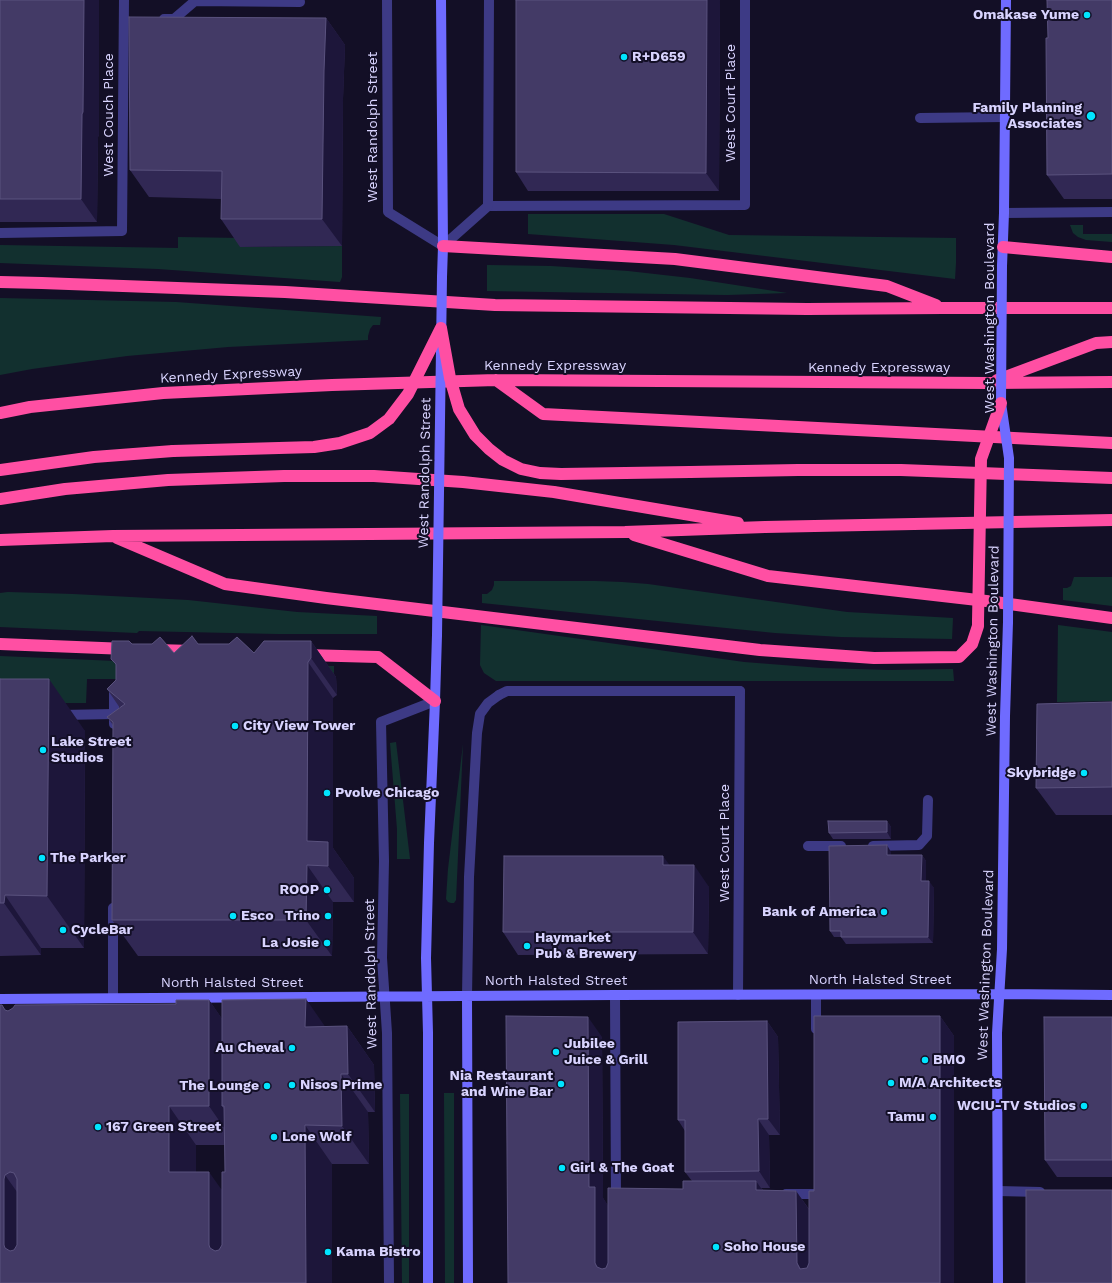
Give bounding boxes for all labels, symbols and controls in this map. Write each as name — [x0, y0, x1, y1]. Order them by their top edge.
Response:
place label: Omakase Yume — [973, 7, 1079, 23]
marker: Omakase Yume — [1082, 10, 1092, 20]
street label: West Court Place — [723, 44, 739, 162]
place label: R+D659 — [632, 49, 686, 65]
street label: West Randolph Street — [365, 52, 381, 202]
marker: R+D659 — [619, 52, 629, 62]
street label: West Couch Place — [101, 53, 117, 177]
place label: Family Planning Associates — [972, 100, 1082, 132]
marker: Family Planning Associates — [1085, 110, 1097, 122]
street label: West Washington Boulevard — [982, 222, 998, 414]
street label: Kennedy Expressway — [484, 358, 626, 374]
street label: Kennedy Expressway — [808, 360, 950, 376]
street label: Kennedy Expressway — [160, 363, 302, 387]
street label: West Randolph Street — [415, 397, 435, 549]
street label: West Washington Boulevard — [983, 545, 1003, 737]
place label: City View Tower — [243, 718, 355, 734]
marker: City View Tower — [230, 721, 240, 731]
place label: Lake Street Studios — [51, 734, 131, 766]
marker: Lake Street Studios — [38, 745, 48, 755]
place label: Skybridge — [1007, 765, 1076, 781]
marker: Skybridge — [1079, 768, 1089, 778]
street label: West Court Place — [717, 784, 733, 902]
place label: Pvolve Chicago — [335, 785, 439, 801]
marker: Pvolve Chicago — [322, 788, 332, 798]
place label: The Parker — [50, 850, 126, 866]
marker: The Parker — [37, 853, 47, 863]
street label: West Washington Boulevard — [974, 869, 998, 1061]
place label: ROOP — [279, 882, 319, 898]
marker: ROOP — [322, 885, 332, 895]
street label: West Randolph Street — [361, 898, 381, 1050]
place label: Bank of America — [762, 904, 876, 920]
marker: Bank of America — [879, 907, 889, 917]
place label: Esco — [241, 908, 274, 924]
place label: Trino — [285, 908, 320, 924]
marker: Esco — [228, 911, 238, 921]
marker: Trino — [323, 911, 333, 921]
place label: CycleBar — [71, 922, 133, 938]
marker: CycleBar — [58, 925, 68, 935]
place label: Haymarket Pub & Brewery — [535, 930, 637, 962]
place label: La Josie — [262, 935, 319, 951]
marker: La Josie — [322, 938, 332, 948]
marker: Haymarket Pub & Brewery — [522, 941, 532, 951]
street label: North Halsted Street — [809, 972, 951, 988]
street label: North Halsted Street — [485, 973, 627, 989]
street label: North Halsted Street — [161, 975, 303, 991]
place label: Jubilee Juice & Grill — [564, 1036, 648, 1068]
place label: Au Cheval — [215, 1040, 284, 1056]
marker: Au Cheval — [287, 1043, 297, 1053]
marker: Jubilee Juice & Grill — [551, 1047, 561, 1057]
place label: BMO — [933, 1052, 966, 1068]
marker: BMO — [920, 1055, 930, 1065]
place label: Nia Restaurant and Wine Bar — [450, 1068, 553, 1100]
place label: M/A Architects — [899, 1075, 1002, 1091]
place label: Nisos Prime — [300, 1077, 382, 1093]
place label: The Lounge — [179, 1078, 259, 1094]
marker: M/A Architects — [886, 1078, 896, 1088]
marker: Nia Restaurant and Wine Bar — [556, 1079, 566, 1089]
marker: Nisos Prime — [287, 1080, 297, 1090]
marker: The Lounge — [262, 1081, 272, 1091]
place label: WCIU-TV Studios — [957, 1098, 1076, 1114]
marker: WCIU-TV Studios — [1079, 1101, 1089, 1111]
place label: Tamu — [887, 1109, 925, 1125]
marker: Tamu — [928, 1112, 938, 1122]
place label: 167 Green Street — [106, 1119, 221, 1135]
marker: 167 Green Street — [93, 1122, 103, 1132]
place label: Lone Wolf — [282, 1129, 352, 1145]
marker: Lone Wolf — [269, 1132, 279, 1142]
place label: Girl & The Goat — [570, 1160, 674, 1176]
marker: Girl & The Goat — [557, 1163, 567, 1173]
place label: Soho House — [724, 1239, 805, 1255]
marker: Soho House — [711, 1242, 721, 1252]
place label: Kama Bistro — [336, 1244, 421, 1260]
marker: Kama Bistro — [323, 1247, 333, 1257]

